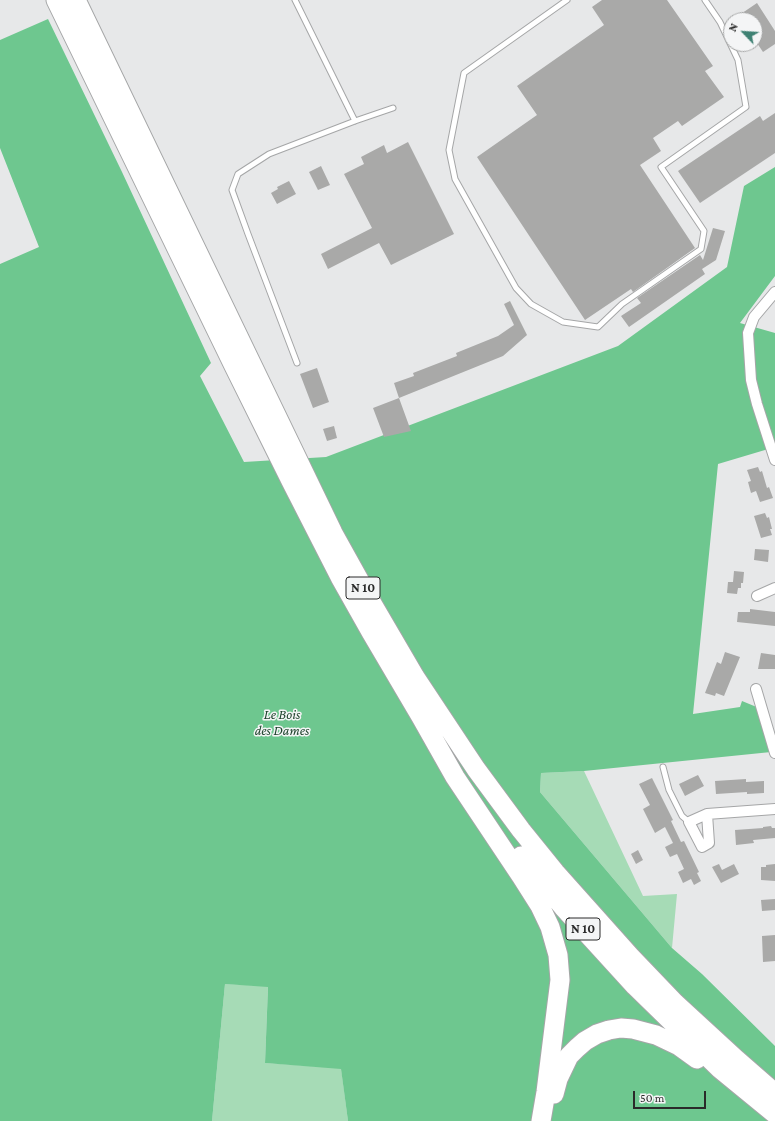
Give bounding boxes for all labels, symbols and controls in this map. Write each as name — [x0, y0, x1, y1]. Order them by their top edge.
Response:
north arrow — [723, 12, 763, 52]
text: N — [726, 21, 740, 33]
road number: N 10 — [346, 577, 380, 599]
park label: Le Bois des Dames — [255, 707, 309, 740]
road number: N 10 — [566, 918, 600, 940]
scale bar — [635, 1083, 708, 1109]
text: 50 m — [640, 1091, 664, 1105]

